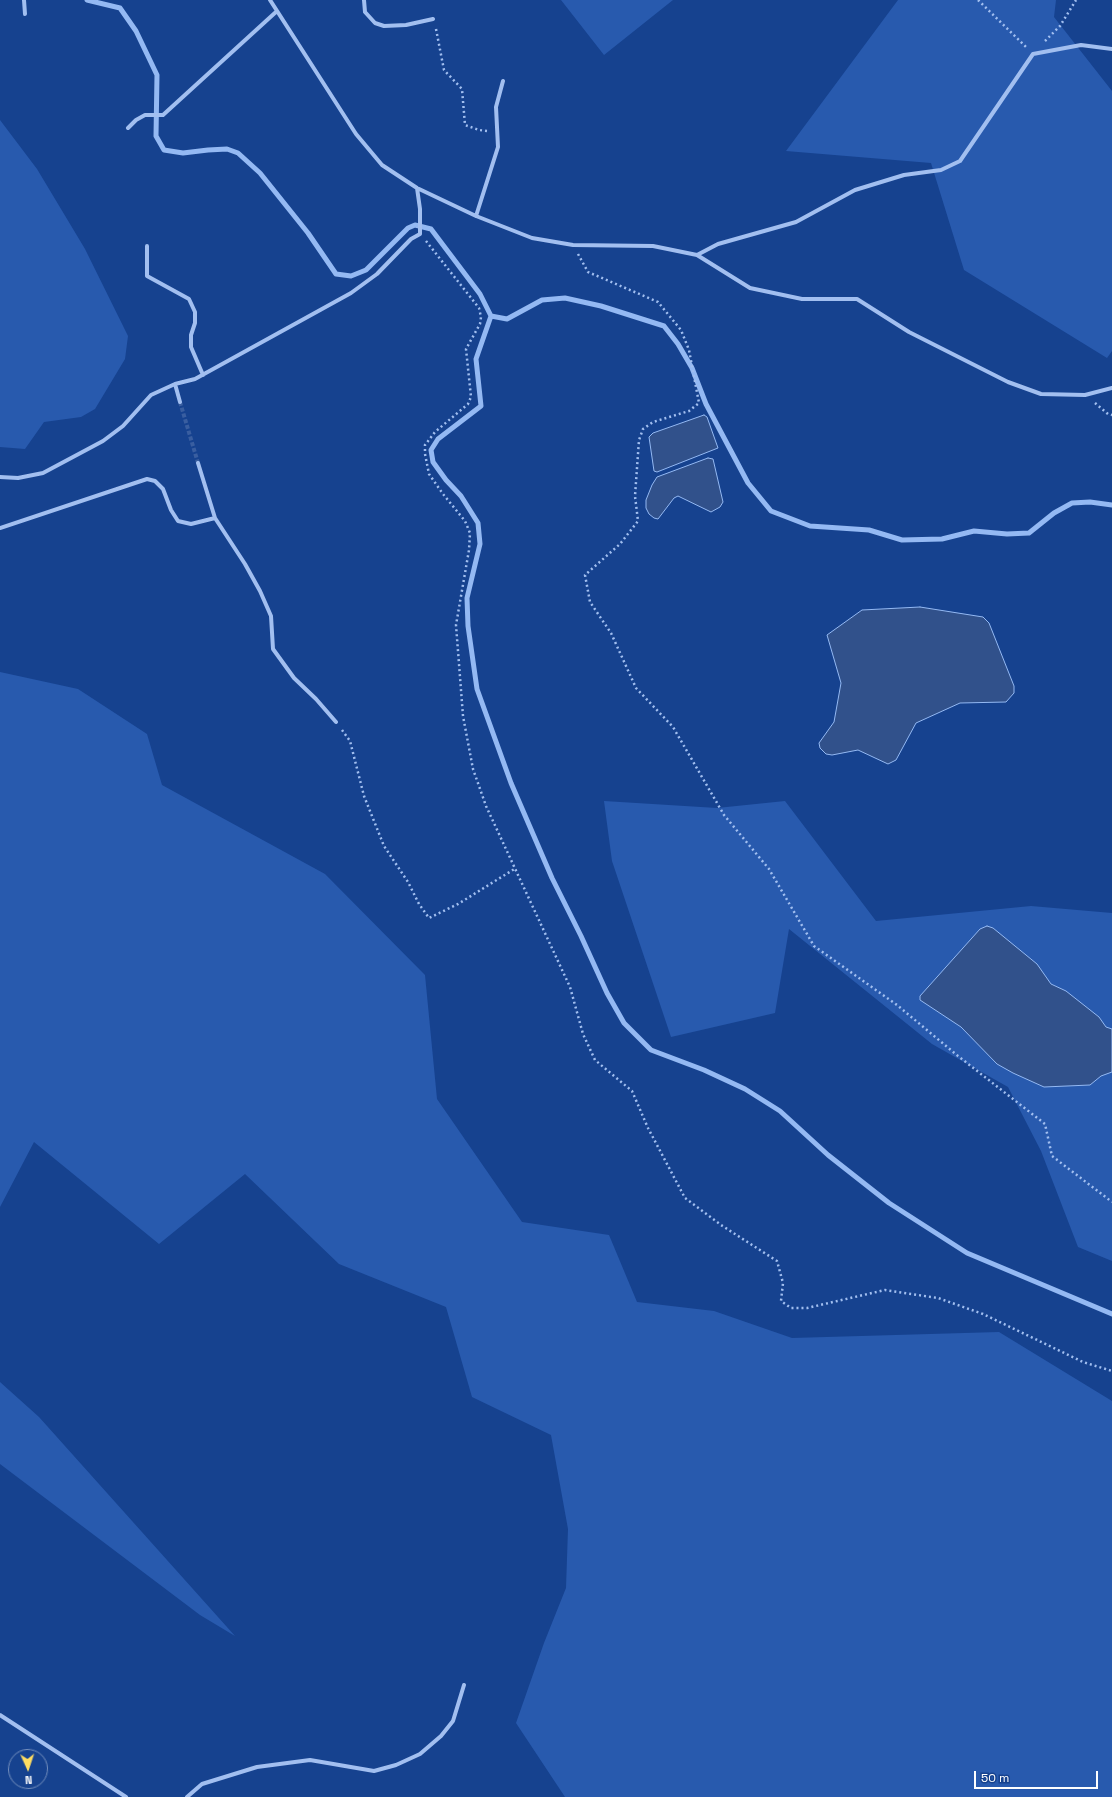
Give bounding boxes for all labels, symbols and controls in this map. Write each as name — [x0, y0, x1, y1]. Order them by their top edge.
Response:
north arrow — [8, 1749, 48, 1789]
scale bar — [976, 1763, 1100, 1789]
text: 50 m — [981, 1770, 1009, 1786]
text: N — [25, 1773, 33, 1787]

